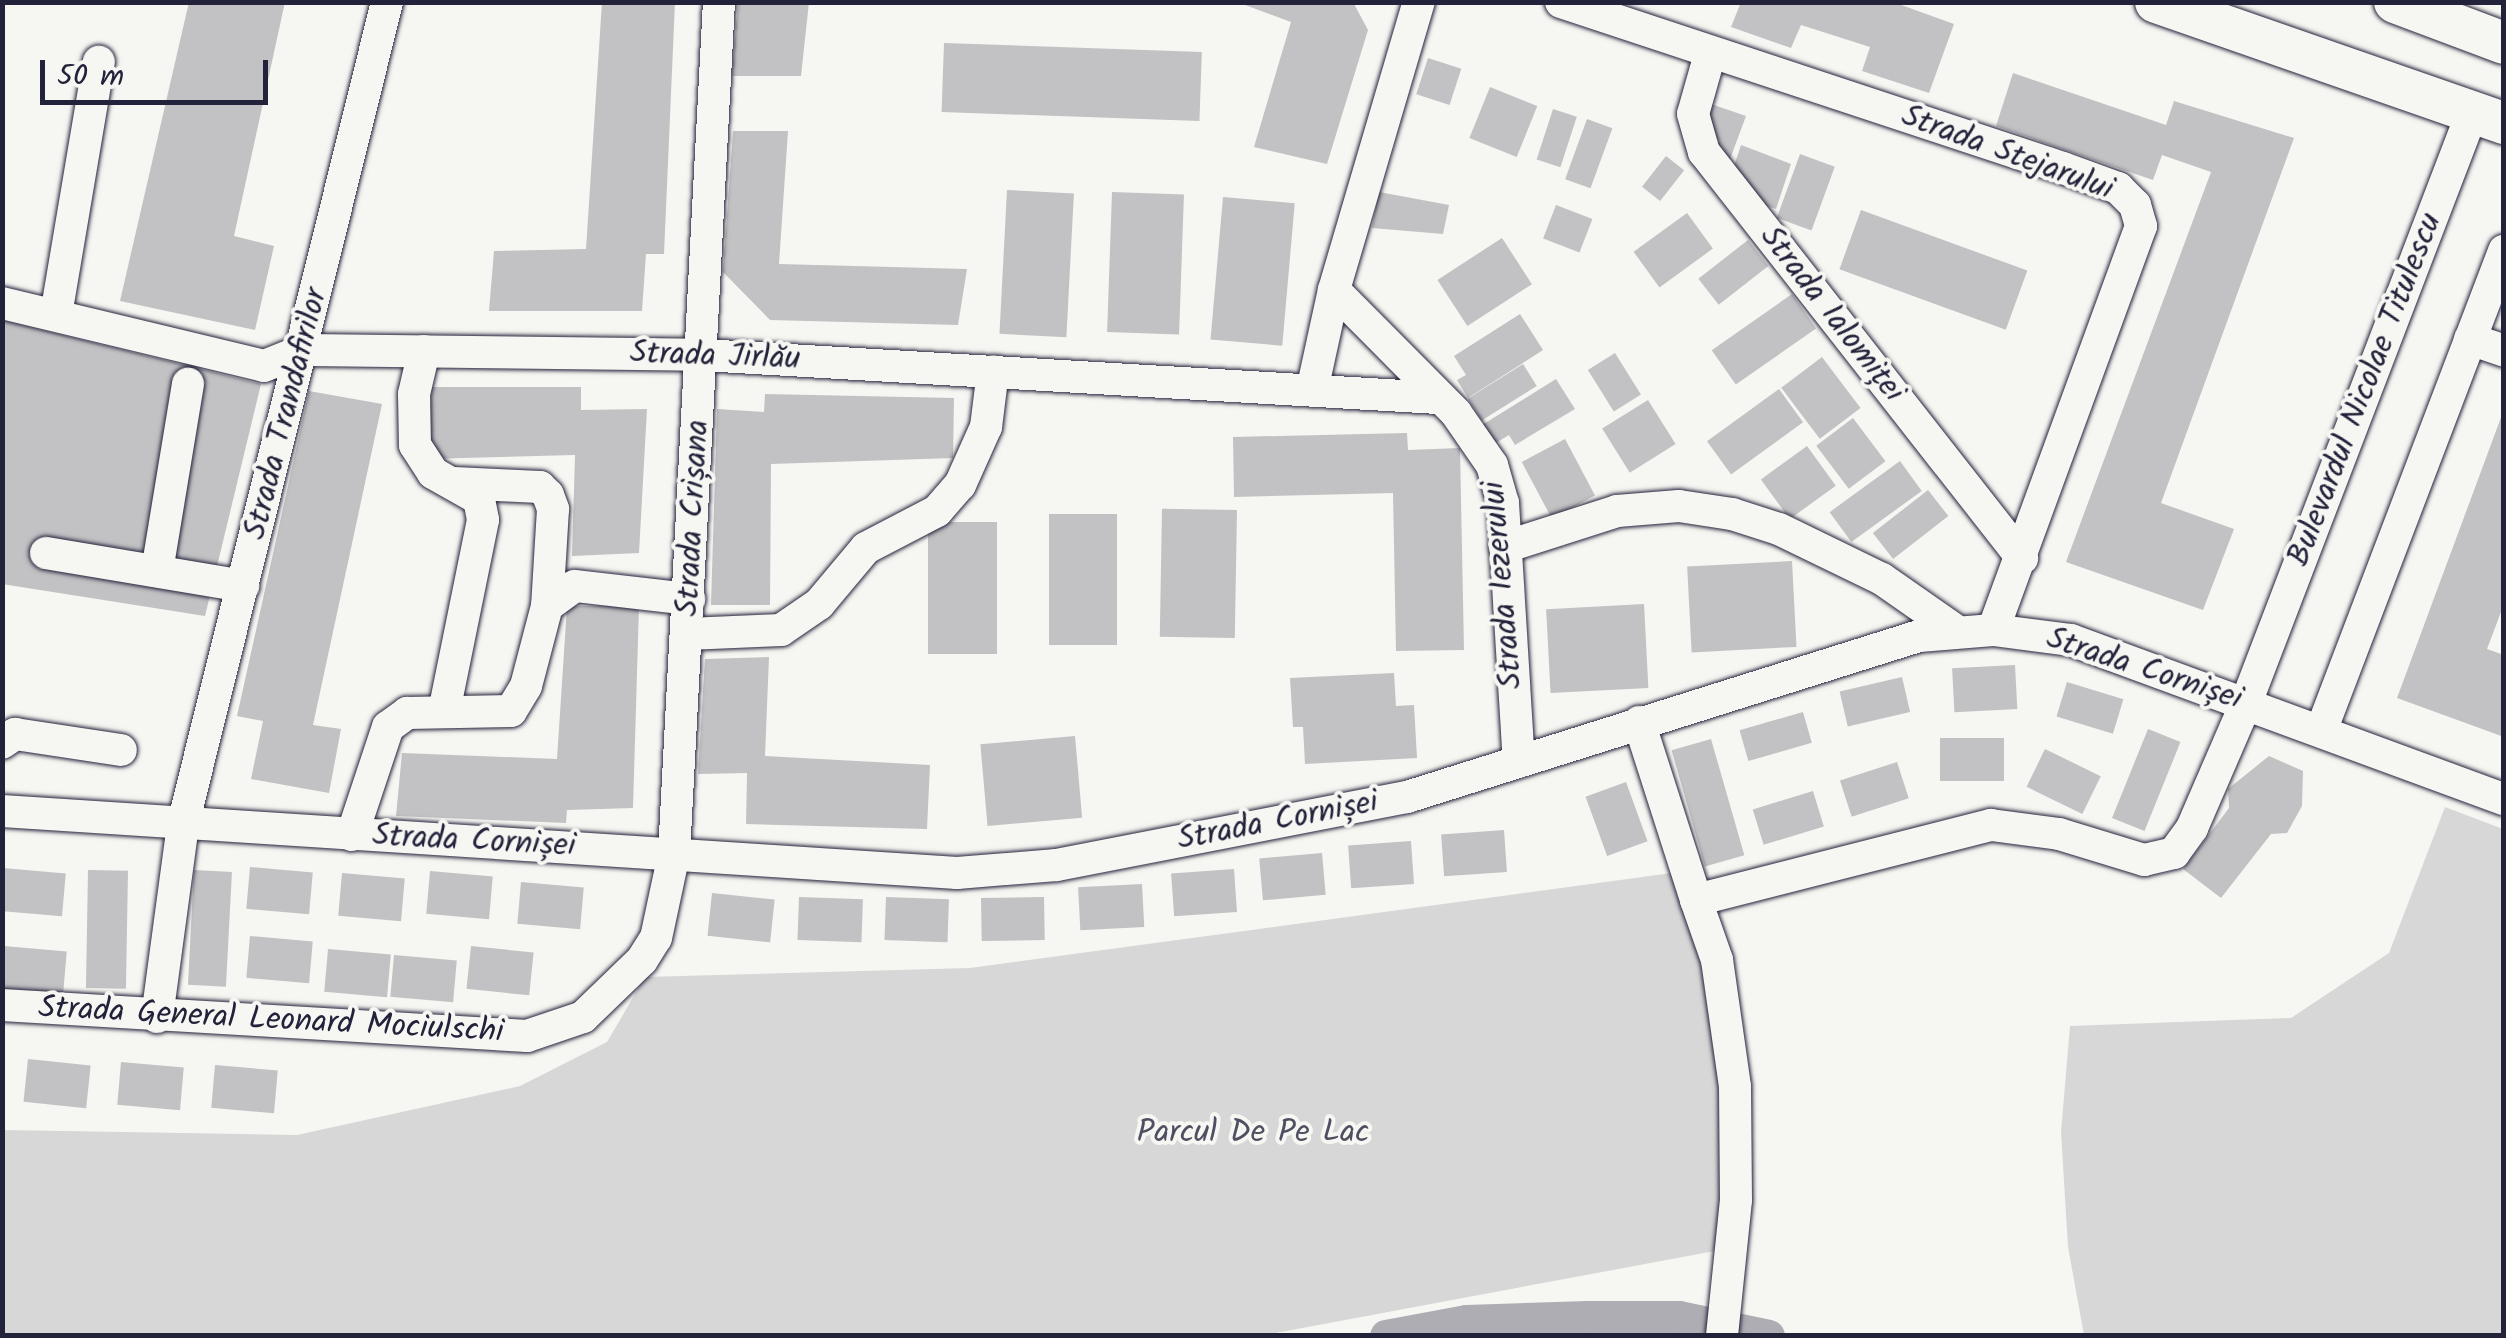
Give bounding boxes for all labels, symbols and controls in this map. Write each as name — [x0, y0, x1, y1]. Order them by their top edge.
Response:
scale bar — [45, 40, 272, 102]
text: 50 m — [57, 53, 124, 101]
street label: Strada Stejarului — [1896, 98, 2118, 210]
street label: Bulevardul Nicolae Titulescu — [2281, 208, 2451, 572]
street label: Strada Ialomiței — [1750, 219, 1912, 411]
street label: Strada Trandafirilor — [237, 284, 337, 544]
street label: Strada Jirlău — [629, 335, 801, 379]
street label: Strada Crișana — [670, 419, 718, 617]
street label: Strada Iezerului — [1476, 480, 1532, 690]
street label: Strada Cornișei — [2041, 620, 2247, 720]
street label: Strada Cornișei — [1175, 784, 1381, 860]
street label: Strada Cornișei — [371, 818, 577, 866]
street label: Strada General Leonard Mociulschi — [37, 990, 505, 1052]
park label: Parcul De Pe Lac — [1137, 1114, 1369, 1152]

